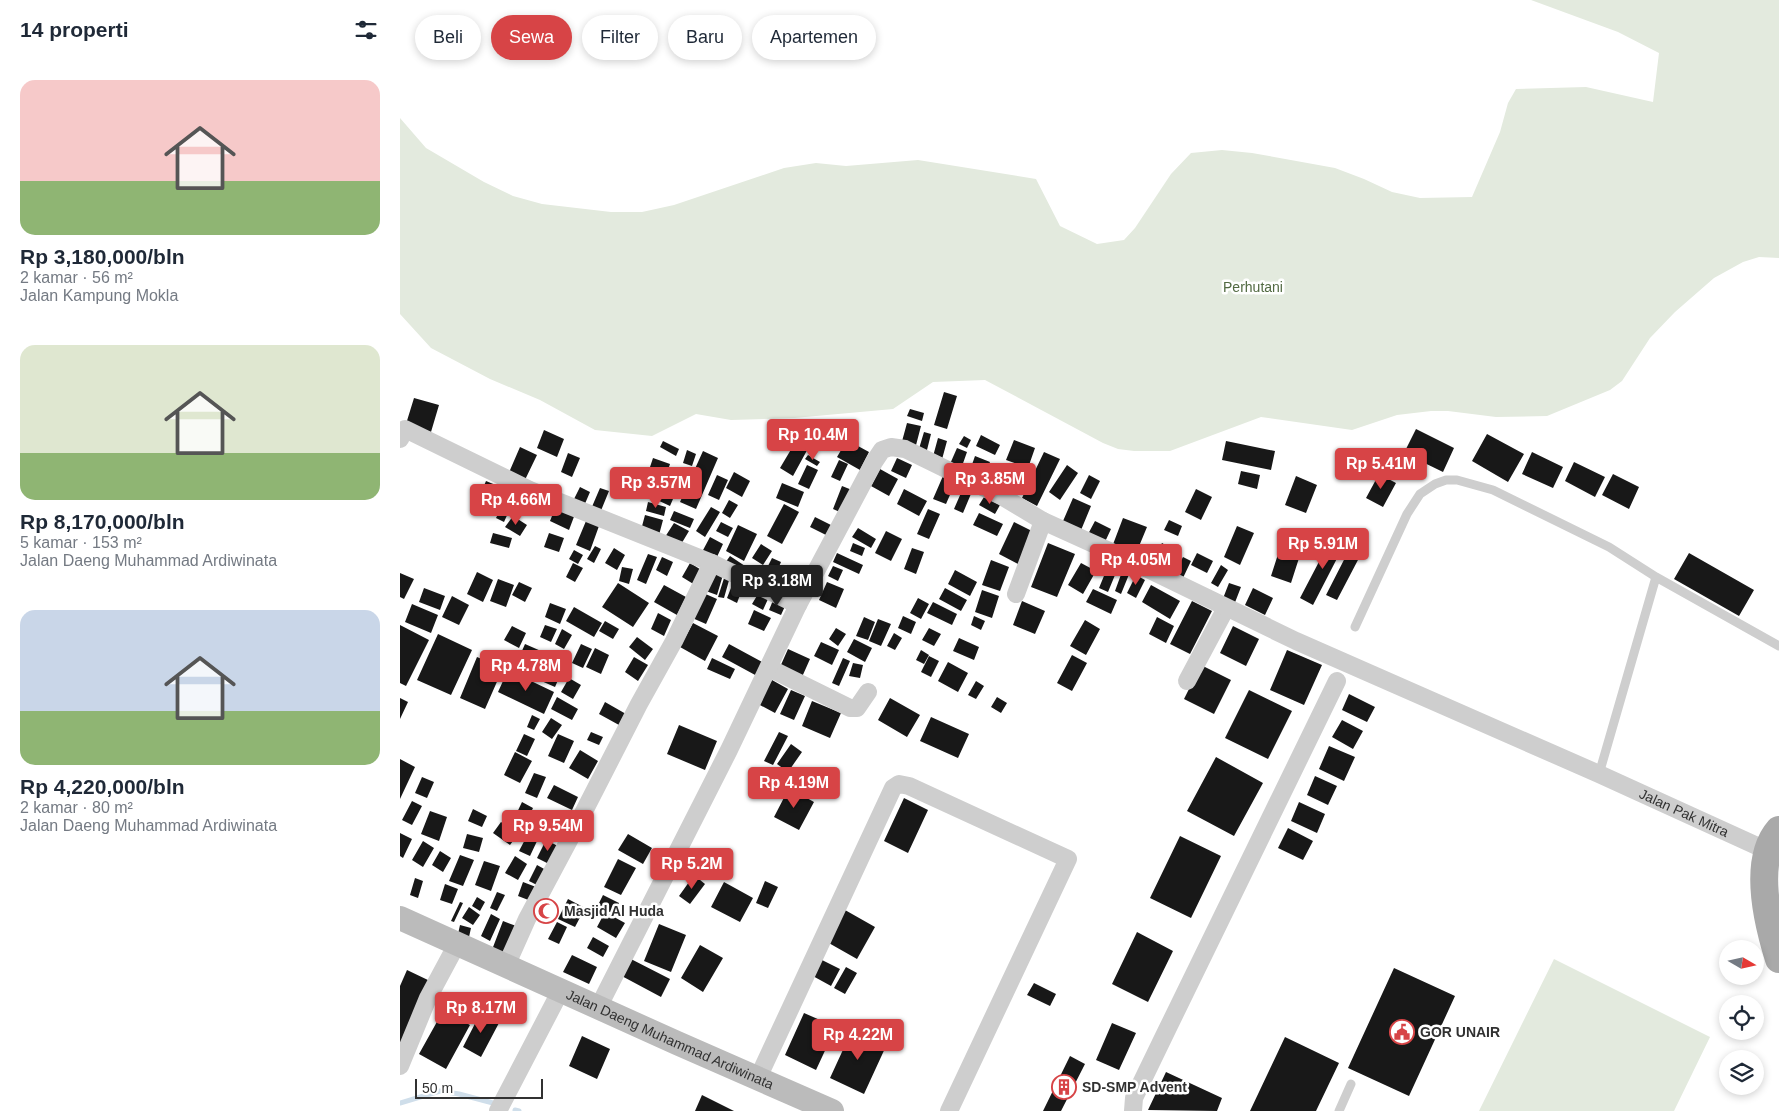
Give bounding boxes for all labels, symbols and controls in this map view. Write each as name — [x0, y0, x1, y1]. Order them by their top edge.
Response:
chip: Beli — [415, 15, 481, 60]
chip: Sewa — [491, 15, 572, 60]
chip: Filter — [582, 15, 658, 60]
chip: Baru — [668, 15, 742, 60]
chip: Apartemen — [752, 15, 876, 60]
icon: filters — [352, 16, 380, 44]
text: 14 properti — [20, 18, 129, 41]
icon: home — [155, 113, 245, 203]
text: Rp 3,180,000/bln — [20, 245, 185, 268]
text: 2 kamar · 56 m² — [20, 269, 133, 286]
park label: Perhutani — [1223, 279, 1283, 295]
text: Jalan Kampung Mokla — [20, 287, 178, 304]
icon: home — [155, 378, 245, 468]
pin: Rp 10.4M — [761, 418, 865, 461]
text: Rp 10.4M — [778, 426, 848, 443]
pin: Rp 5.41M — [1329, 448, 1433, 490]
text: Rp 5.41M — [1346, 455, 1416, 472]
pin: Rp 3.85M — [938, 462, 1042, 505]
pin: Rp 3.57M — [604, 466, 708, 509]
text: Rp 3.85M — [955, 470, 1025, 487]
text: Rp 3.57M — [621, 474, 691, 491]
pin: Rp 4.66M — [464, 484, 568, 526]
text: Rp 4.66M — [481, 491, 551, 508]
text: Rp 8,170,000/bln — [20, 510, 185, 533]
pin: Rp 5.91M — [1271, 528, 1375, 570]
text: 5 kamar · 153 m² — [20, 534, 142, 551]
text: Rp 5.91M — [1288, 535, 1358, 552]
pin: Rp 4.05M — [1084, 544, 1188, 586]
text: Rp 4.05M — [1101, 551, 1171, 568]
text: Jalan Daeng Muhammad Ardiwinata — [20, 552, 277, 569]
pin: Rp 3.18M — [725, 564, 829, 607]
text: Rp 3.18M — [742, 572, 812, 589]
icon: home — [155, 643, 245, 733]
pin: Rp 4.78M — [474, 650, 578, 692]
text: Rp 4.78M — [491, 657, 561, 674]
pin: Rp 4.19M — [742, 766, 846, 809]
text: Rp 4.19M — [759, 774, 829, 791]
text: Rp 4,220,000/bln — [20, 775, 185, 798]
street label: Jalan Pak Mitra — [1637, 785, 1731, 840]
text: 2 kamar · 80 m² — [20, 799, 133, 816]
pin: Rp 9.54M — [496, 810, 600, 852]
text: Jalan Daeng Muhammad Ardiwinata — [20, 817, 277, 834]
text: Rp 9.54M — [513, 817, 583, 834]
pin: Rp 5.2M — [646, 848, 738, 890]
text: Rp 5.2M — [661, 855, 723, 872]
mosque icon: Masjid Al Huda — [533, 898, 559, 924]
place label: Masjid Al Huda — [564, 903, 664, 919]
north arrow — [1719, 940, 1764, 985]
map controls — [1719, 940, 1764, 1095]
street label: Jalan Daeng Muhammad Ardiwinata — [564, 986, 776, 1092]
pin: Rp 8.17M — [429, 992, 533, 1034]
button: locate — [1719, 995, 1764, 1040]
text: Rp 8.17M — [446, 999, 516, 1016]
pin: Rp 4.22M — [806, 1018, 910, 1061]
public building icon: GOR UNAIR — [1389, 1019, 1415, 1045]
place label: GOR UNAIR — [1420, 1024, 1500, 1040]
text: Rp 4.22M — [823, 1026, 893, 1043]
button: layers — [1719, 1050, 1764, 1095]
building icon: SD-SMP Advent — [1051, 1074, 1077, 1100]
scale bar — [415, 1076, 542, 1099]
place label: SD-SMP Advent — [1082, 1079, 1187, 1095]
text: 50 m — [422, 1080, 453, 1096]

